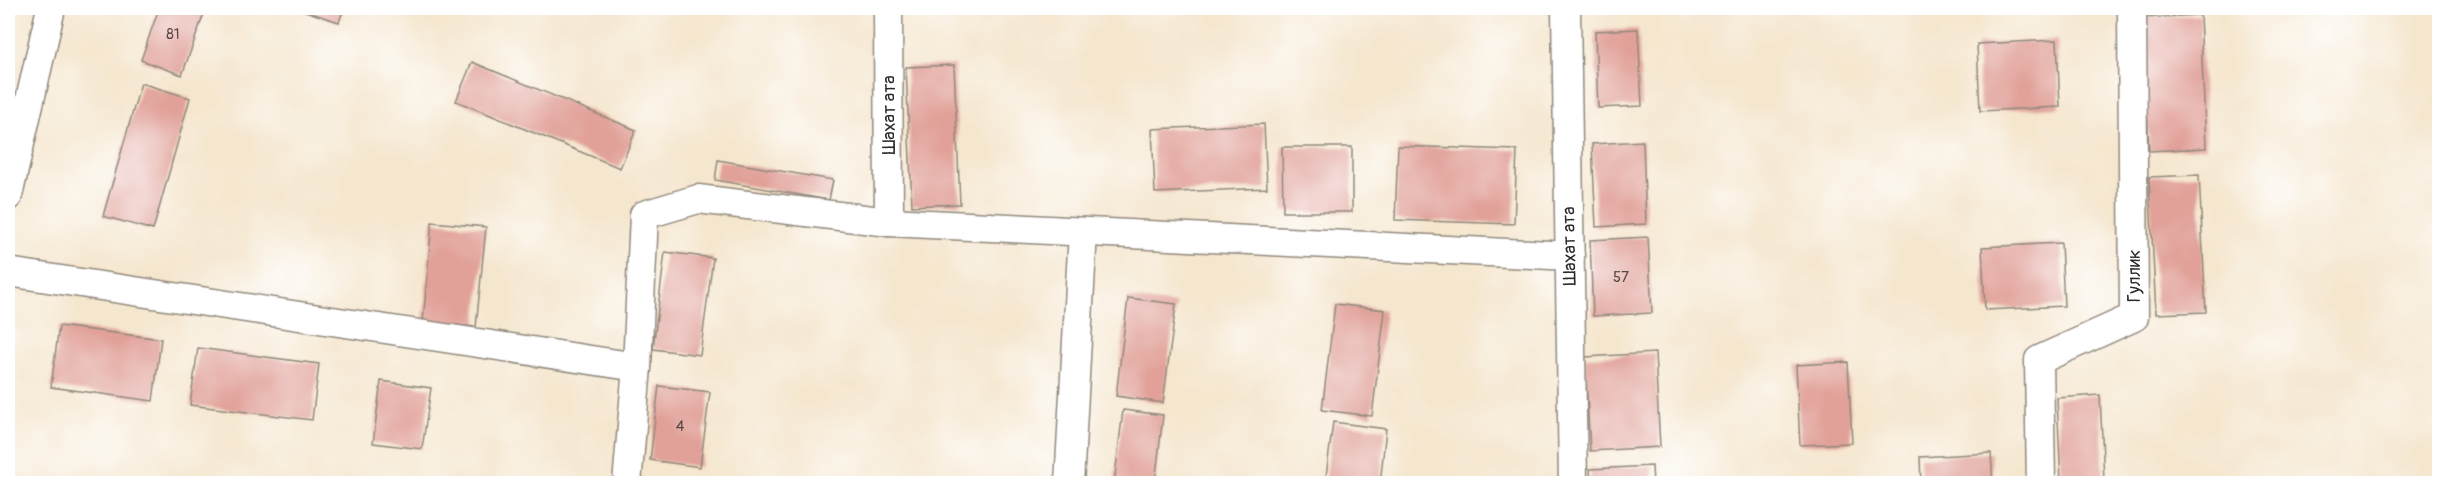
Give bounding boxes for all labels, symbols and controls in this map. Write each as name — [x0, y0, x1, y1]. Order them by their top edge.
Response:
house number: 81 — [166, 25, 180, 44]
street label: Шахат ата — [878, 75, 901, 155]
street label: Шахат ата — [1557, 206, 1582, 286]
street label: Гуллик — [2123, 250, 2146, 302]
house number: 57 — [1613, 268, 1629, 287]
house number: 4 — [676, 417, 685, 436]

